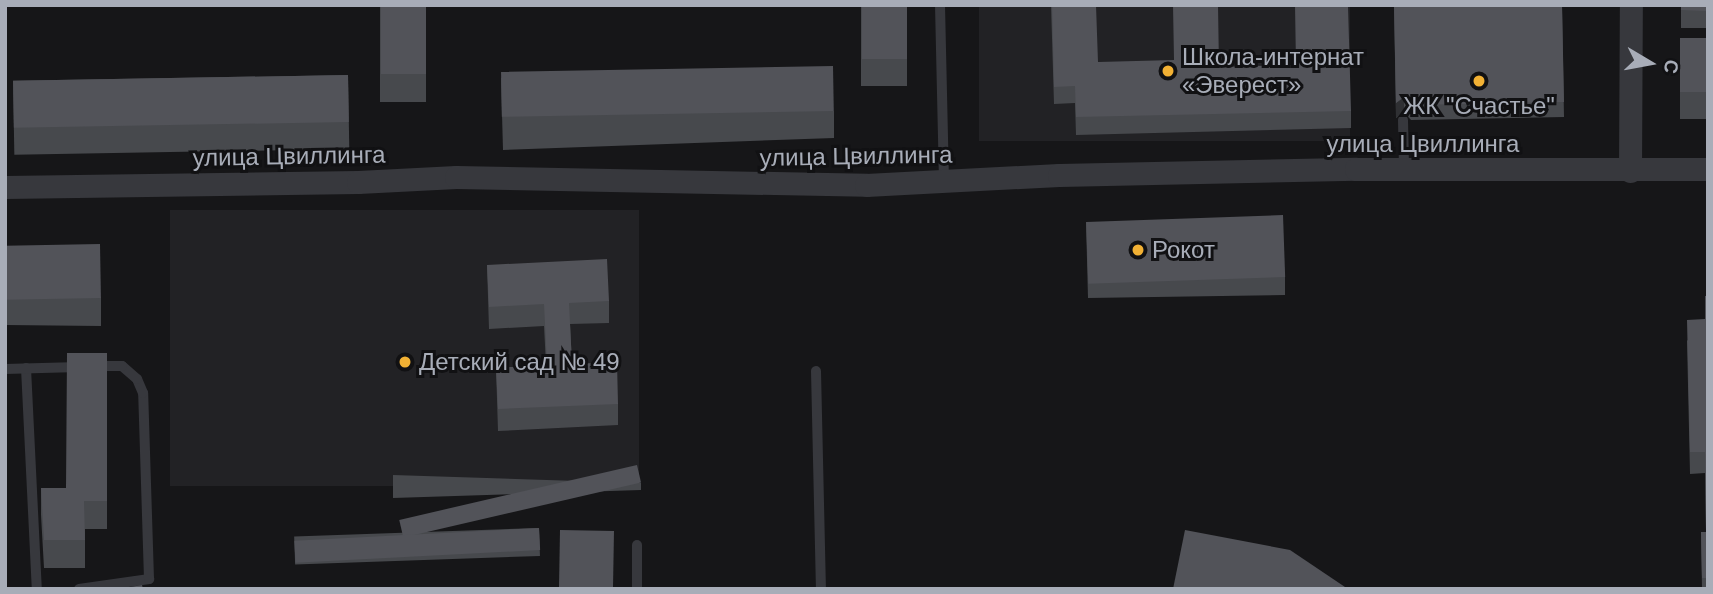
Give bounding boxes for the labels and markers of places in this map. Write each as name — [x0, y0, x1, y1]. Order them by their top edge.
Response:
place label: Школа-интернат «Эверест» — [1182, 43, 1364, 99]
marker: Школа-интернат «Эверест» — [1160, 63, 1176, 79]
marker: ЖК "Счастье" — [1471, 73, 1487, 89]
place label: ЖК "Счастье" — [1403, 92, 1555, 120]
place label: Рокот — [1152, 236, 1215, 264]
marker: Рокот — [1130, 242, 1146, 258]
place label: Детский сад № 49 — [419, 348, 620, 376]
marker: Детский сад № 49 — [397, 354, 413, 370]

